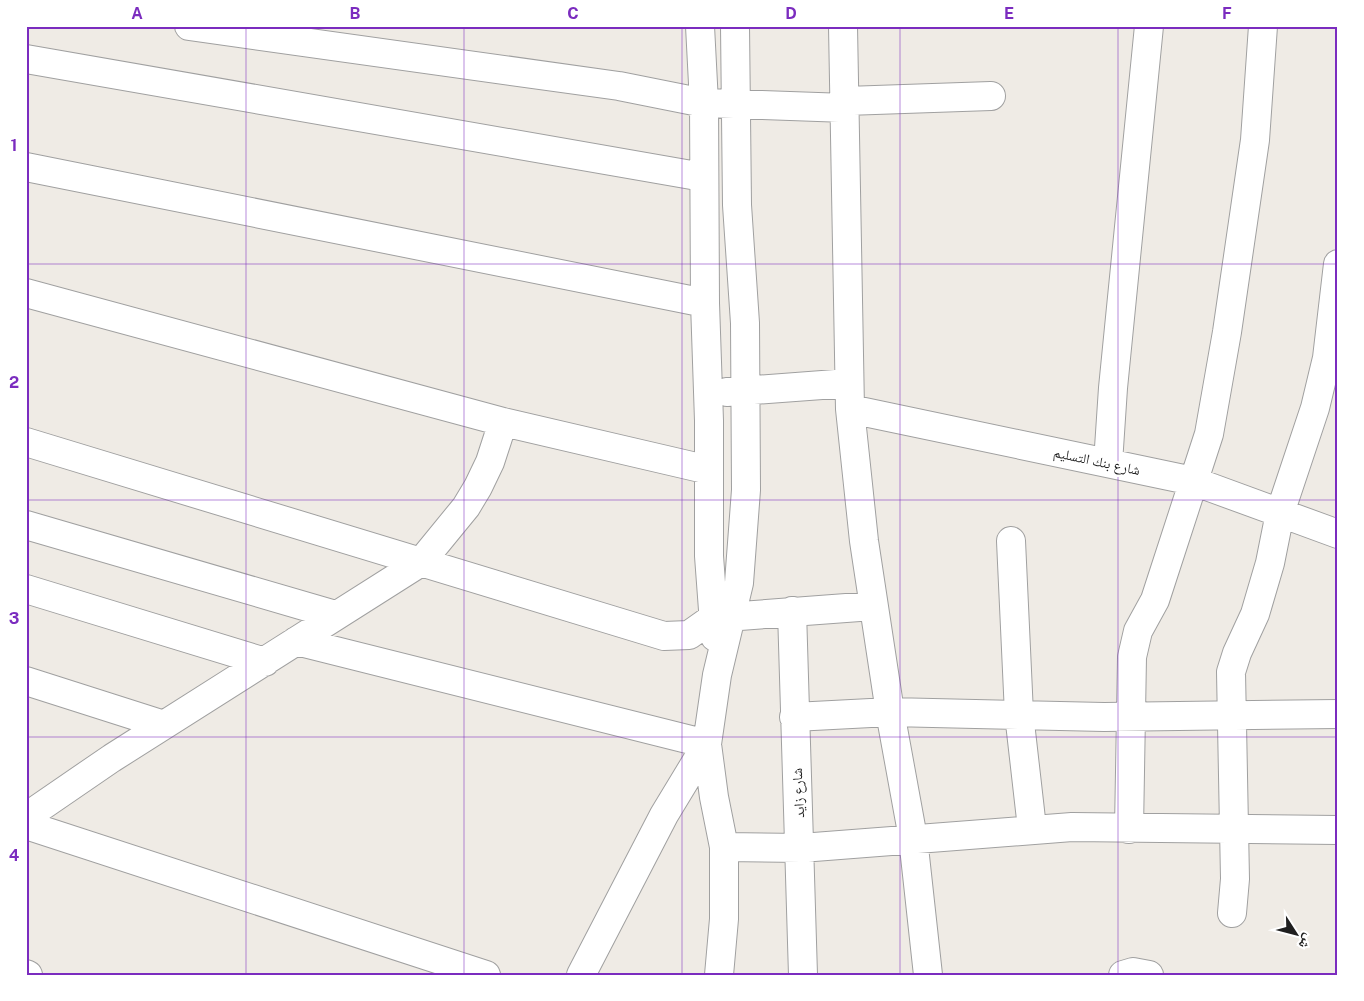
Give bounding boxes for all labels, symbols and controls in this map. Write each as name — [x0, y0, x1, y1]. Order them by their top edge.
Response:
text: A — [131, 4, 143, 23]
text: B — [350, 4, 361, 23]
text: C — [567, 4, 579, 23]
text: D — [785, 4, 797, 23]
text: E — [1004, 4, 1014, 23]
text: F — [1222, 4, 1232, 23]
text: 1 — [11, 136, 17, 155]
text: 2 — [9, 373, 19, 392]
street label: شارع بنك التسليم — [1052, 444, 1142, 480]
text: 3 — [9, 609, 19, 628]
street label: شارع زايد — [789, 767, 809, 818]
text: 4 — [9, 846, 20, 865]
north arrow — [1272, 908, 1322, 958]
text: ش — [1295, 930, 1317, 952]

